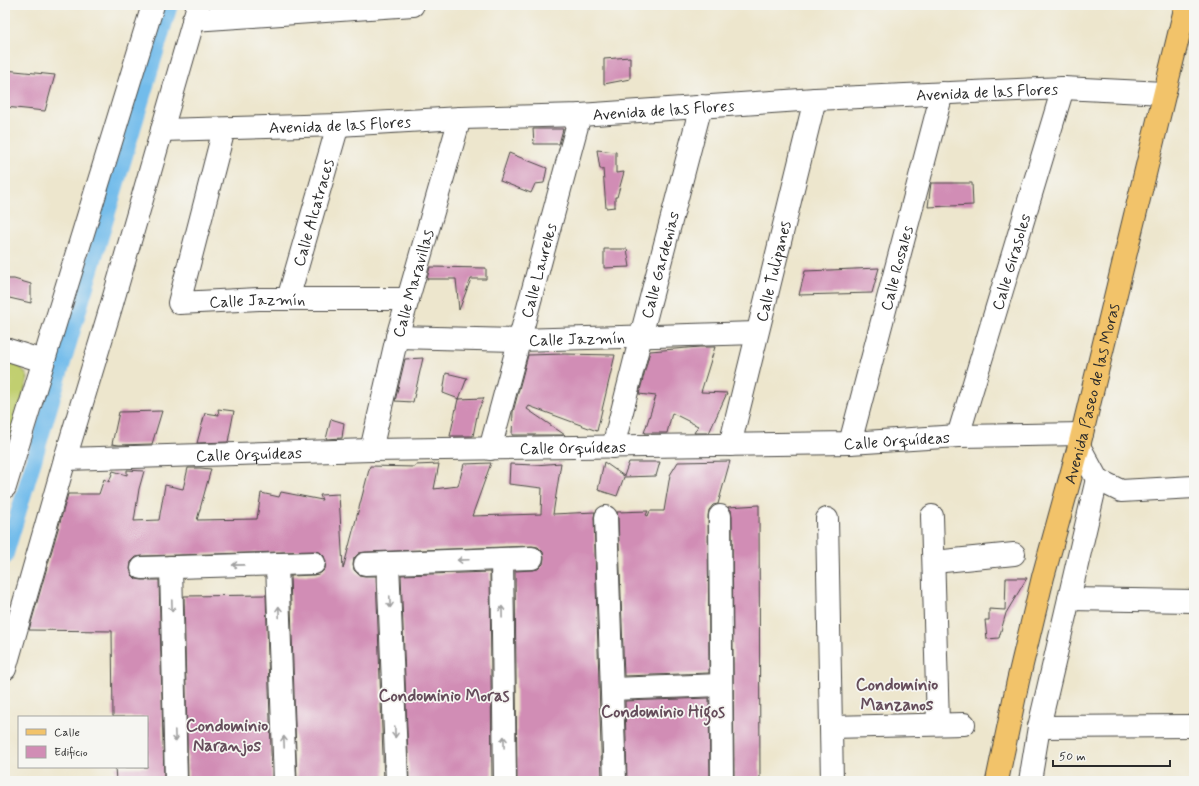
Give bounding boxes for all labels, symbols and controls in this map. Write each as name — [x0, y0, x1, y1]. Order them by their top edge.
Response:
street label: Avenida de las Flores — [916, 79, 1058, 107]
street label: Avenida de las Flores — [592, 96, 735, 126]
street label: Avenida de las Flores — [269, 112, 412, 139]
street label: Calle Alcatraces — [289, 157, 340, 269]
street label: Calle Gardenias — [637, 209, 685, 321]
street label: Calle Girasoles — [988, 211, 1036, 313]
street label: Calle Tulipanes — [752, 219, 797, 324]
street label: Calle Laureles — [517, 221, 562, 321]
street label: Calle Rosales — [876, 223, 919, 313]
street label: Calle Maravillas — [388, 227, 439, 340]
street label: Calle Jazmín — [209, 290, 305, 313]
street label: Avenida Paseo de las Moras — [1060, 301, 1125, 487]
street label: Calle Jazmín — [529, 328, 625, 352]
street label: Calle Orquídeas — [844, 428, 951, 455]
street label: Calle Orquídeas — [520, 437, 626, 460]
street label: Calle Orquídeas — [196, 443, 302, 467]
one-way arrow — [457, 557, 470, 564]
one-way arrow — [232, 561, 245, 569]
one-way arrow — [386, 595, 393, 608]
one-way arrow — [168, 599, 175, 612]
one-way arrow — [275, 606, 283, 619]
one-way arrow — [498, 606, 506, 619]
district label: Condominio Manzanos — [856, 674, 938, 716]
district label: Condominio Moras — [378, 685, 510, 707]
district label: Condominio Higos — [601, 701, 725, 726]
district label: Condominio Naranjos — [186, 715, 268, 757]
legend — [18, 716, 148, 768]
text: Calle — [54, 725, 80, 741]
one-way arrow — [391, 725, 399, 738]
one-way arrow — [171, 729, 179, 742]
one-way arrow — [280, 736, 287, 749]
one-way arrow — [500, 736, 508, 749]
scale bar — [1053, 742, 1170, 768]
text: Edificio — [54, 745, 88, 761]
text: 50 m — [1059, 749, 1086, 765]

